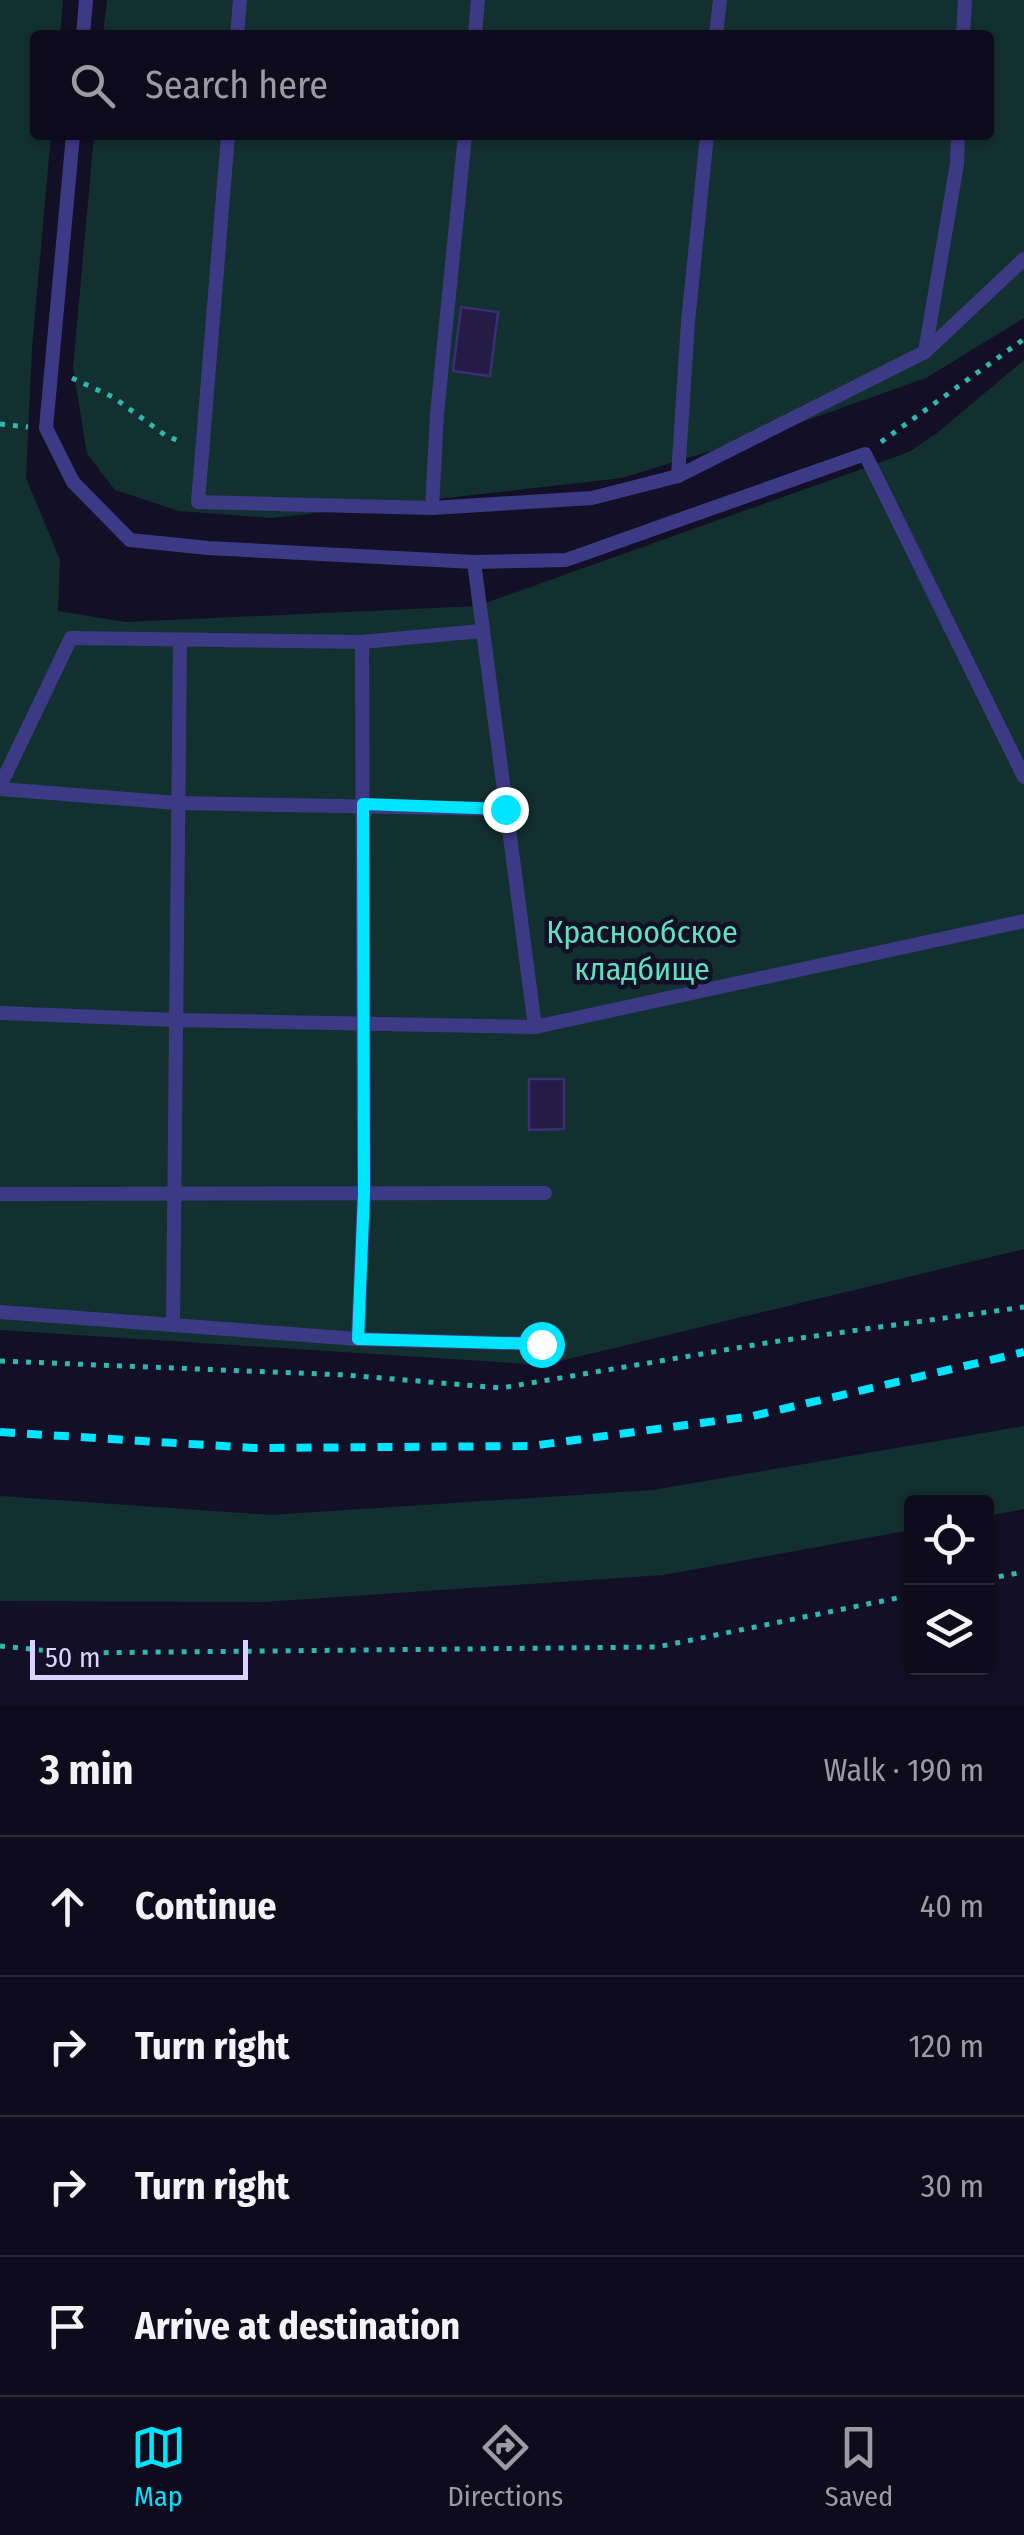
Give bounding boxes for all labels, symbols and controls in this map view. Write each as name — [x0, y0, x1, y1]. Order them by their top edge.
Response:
search box — [30, 30, 994, 140]
icon: search — [65, 58, 120, 113]
text: Search here — [145, 62, 328, 108]
route end — [483, 787, 529, 833]
park label: Краснообское кладбище — [546, 913, 738, 988]
route start — [519, 1322, 565, 1368]
map controls — [904, 1495, 994, 1675]
button: locate — [904, 1495, 994, 1585]
button: layers — [904, 1585, 994, 1675]
scale bar — [30, 1635, 248, 1680]
text: 50 m — [45, 1641, 101, 1674]
text: 3 min — [40, 1745, 134, 1795]
text: Walk · 190 m — [824, 1751, 984, 1789]
icon: ahead — [40, 1879, 95, 1934]
text: Continue — [135, 1883, 276, 1929]
text: 40 m — [920, 1887, 984, 1925]
icon: right — [40, 2019, 95, 2074]
text: Turn right — [135, 2023, 289, 2069]
text: 120 m — [909, 2027, 984, 2065]
icon: right — [40, 2159, 95, 2214]
text: Turn right — [135, 2163, 289, 2209]
text: 30 m — [921, 2167, 984, 2205]
icon: arrive — [40, 2299, 95, 2354]
text: Arrive at destination — [135, 2303, 460, 2349]
tab: Map — [131, 2420, 186, 2513]
tab: Directions — [447, 2420, 563, 2513]
tab: Saved — [825, 2420, 893, 2513]

